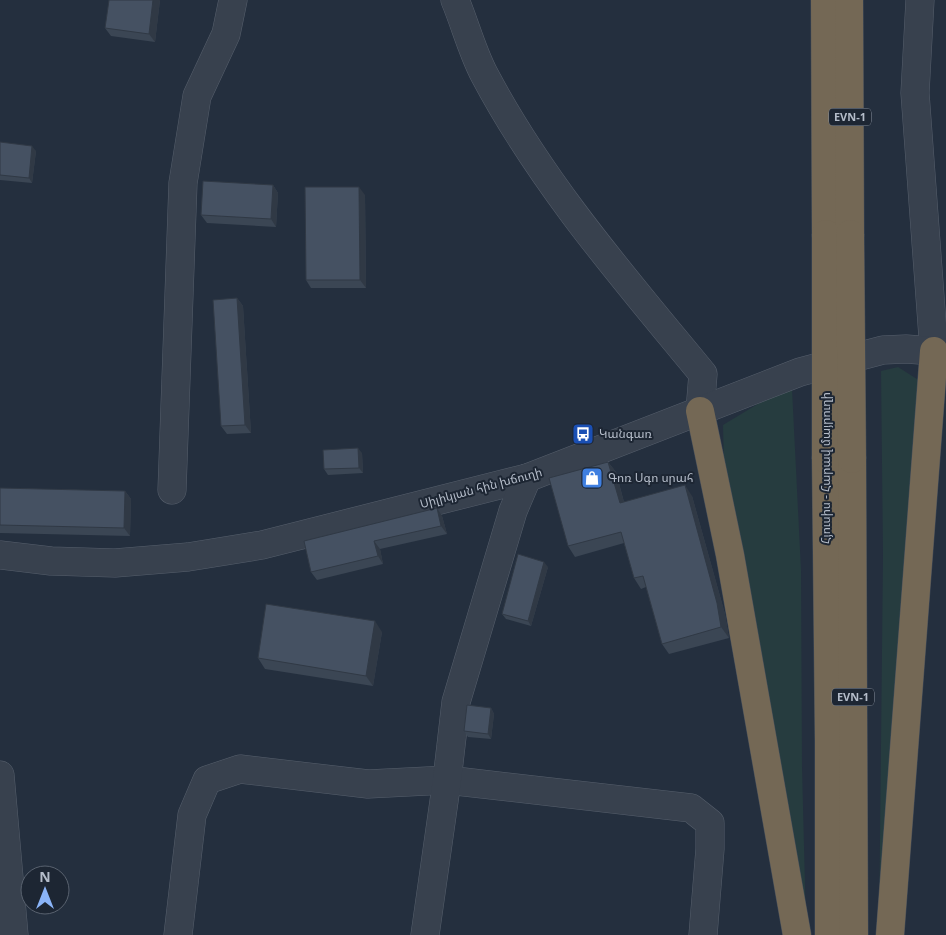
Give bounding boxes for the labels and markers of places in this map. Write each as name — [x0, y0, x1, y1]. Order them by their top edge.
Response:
bus stop icon: Կանգառ — [571, 422, 595, 446]
place label: Կանգառ — [599, 425, 652, 442]
shop icon: Գոռ Սգո սրահ — [580, 466, 604, 490]
place label: Գոռ Սգո սրահ — [608, 469, 694, 486]

